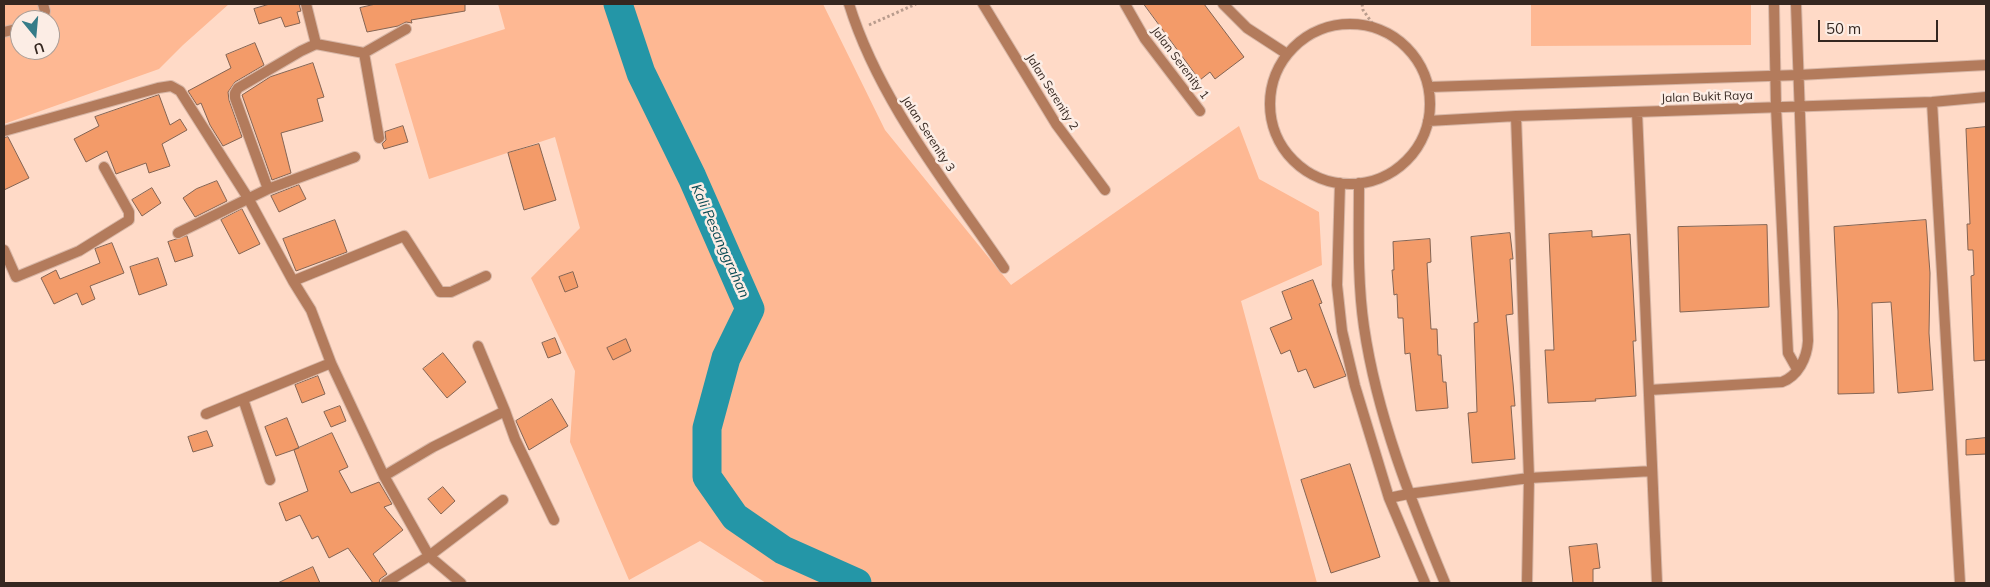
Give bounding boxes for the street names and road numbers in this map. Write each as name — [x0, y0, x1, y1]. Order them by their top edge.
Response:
street label: Jalan Serenity 1 — [1148, 24, 1212, 102]
street label: Jalan Serenity 2 — [1023, 51, 1081, 133]
street label: Jalan Bukit Raya — [1661, 88, 1753, 106]
street label: Jalan Serenity 3 — [898, 94, 958, 174]

